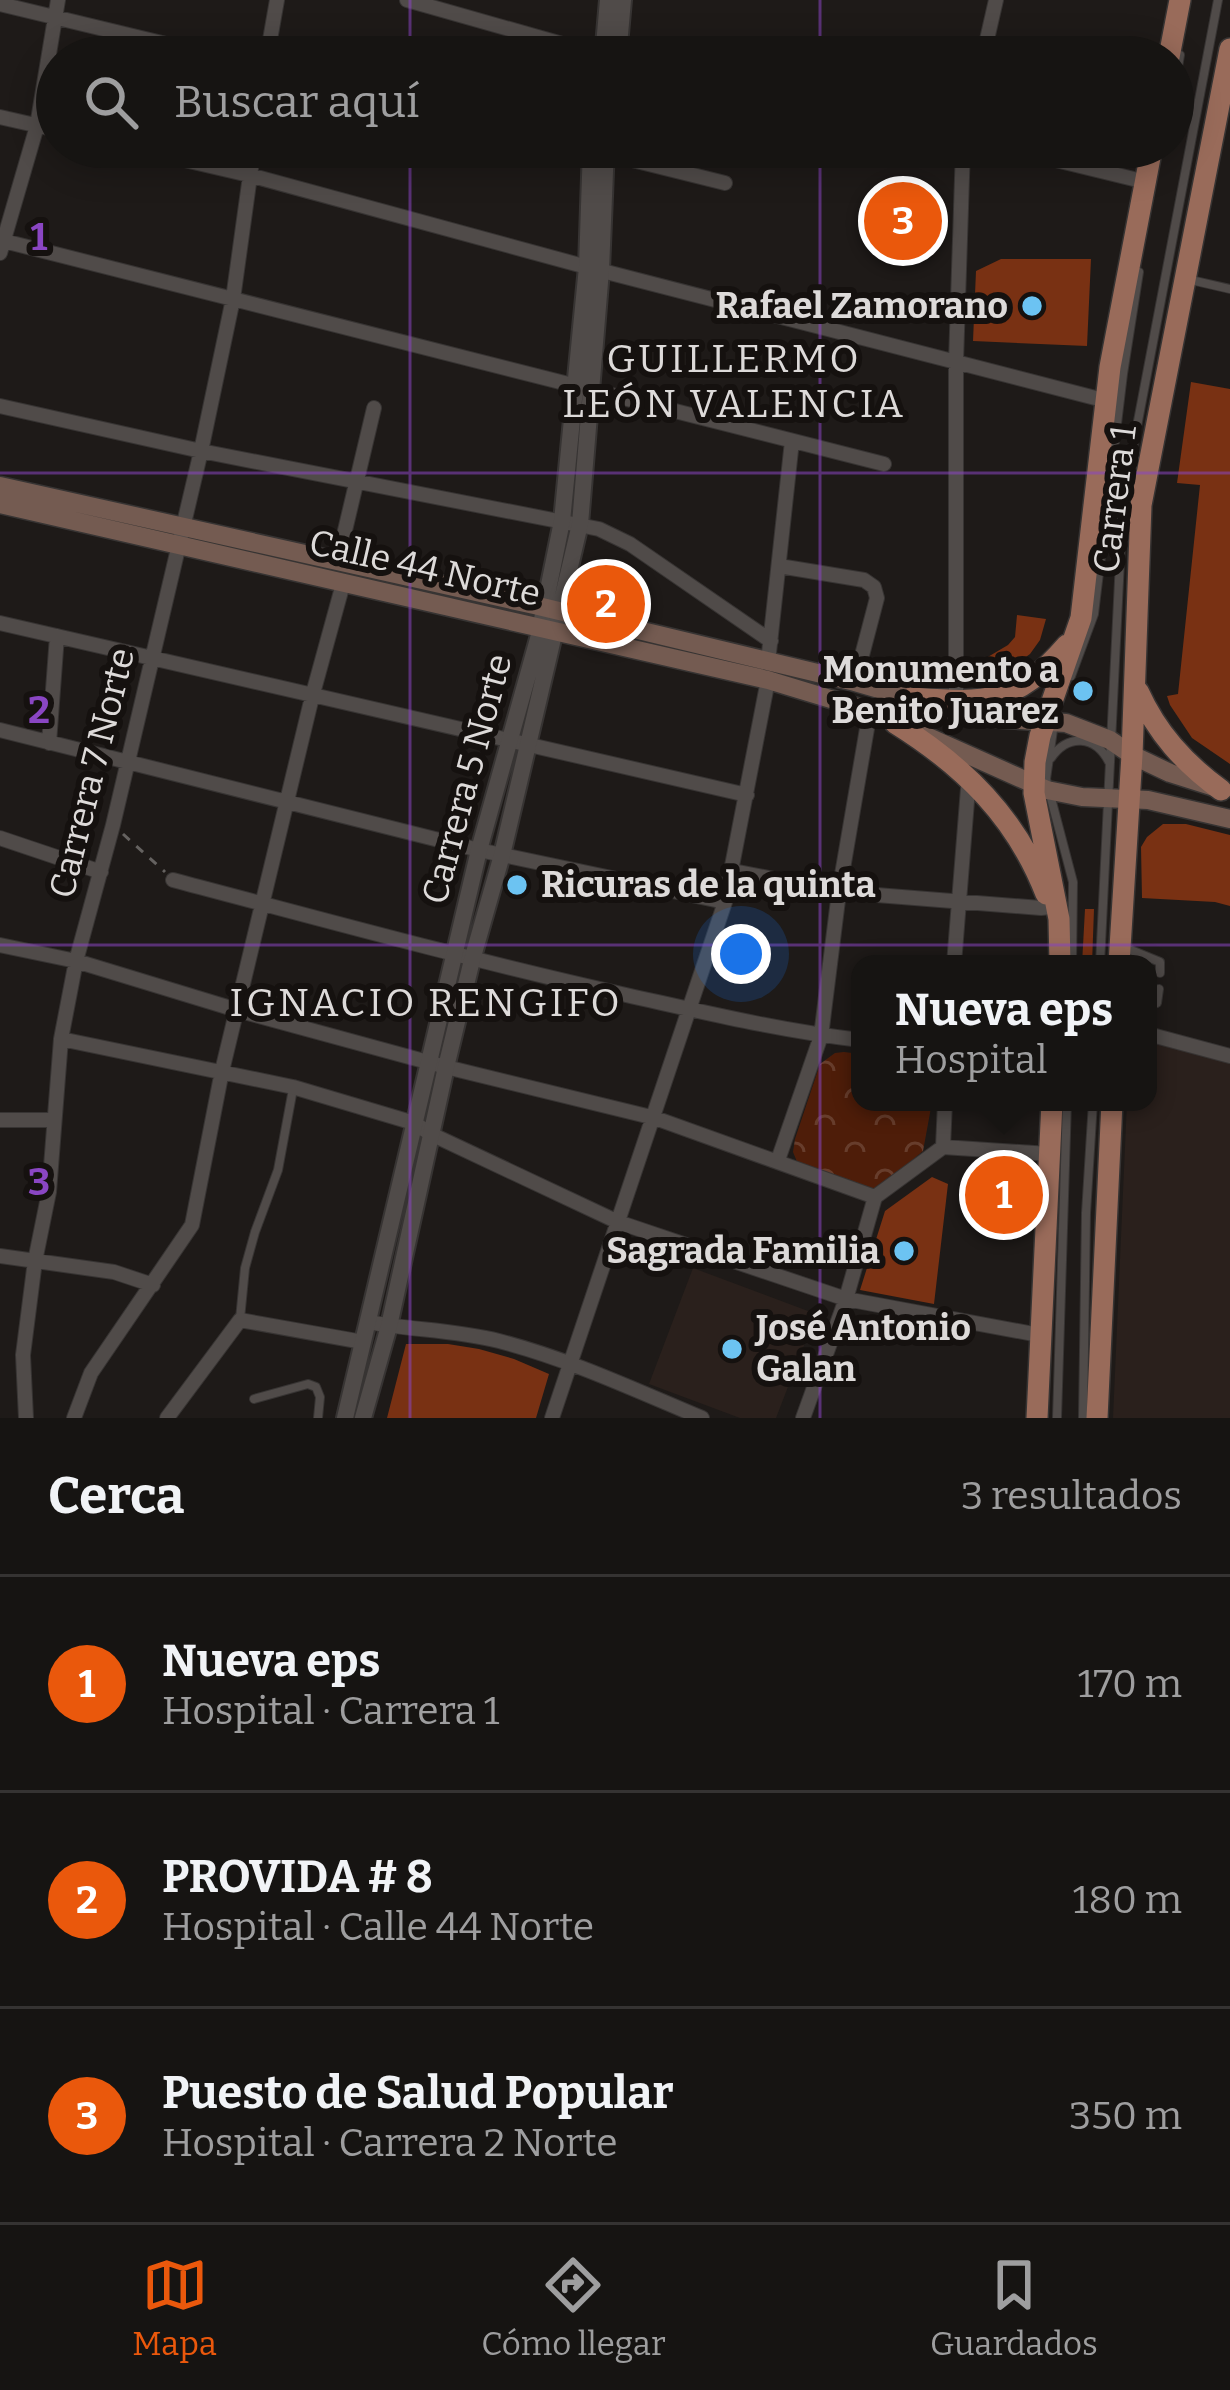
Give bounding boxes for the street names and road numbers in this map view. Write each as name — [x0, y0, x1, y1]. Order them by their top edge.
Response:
street label: Carrera 1 — [1084, 422, 1146, 575]
street label: Calle 44 Norte — [305, 520, 545, 616]
street label: Carrera 7 Norte — [40, 643, 144, 903]
street label: Carrera 5 Norte — [412, 649, 522, 909]

